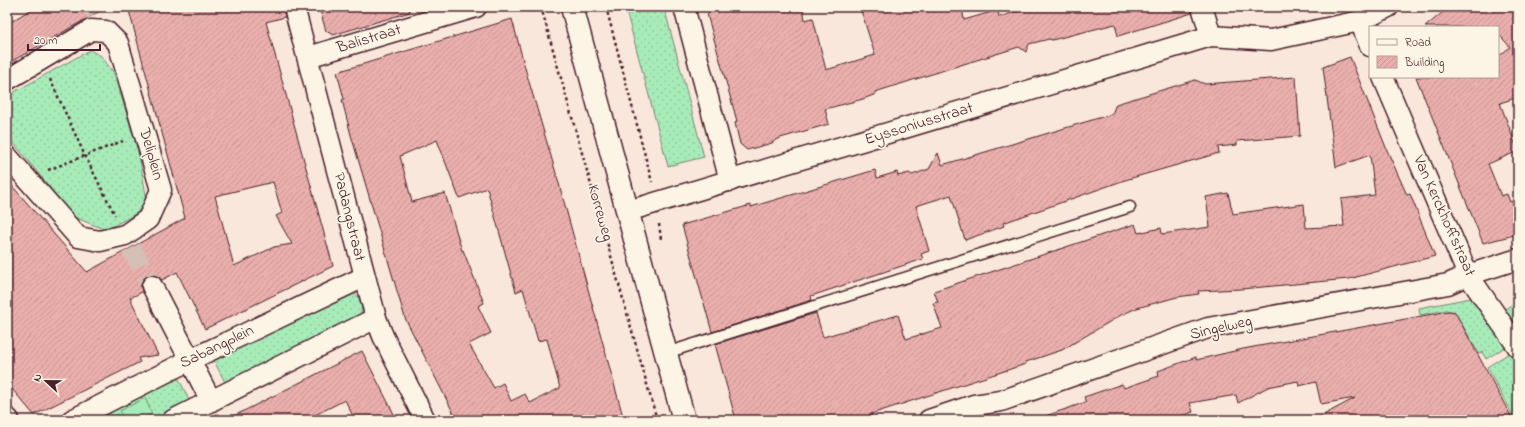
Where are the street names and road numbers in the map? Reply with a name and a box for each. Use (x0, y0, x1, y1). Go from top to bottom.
street label: Balistraat (333, 18, 405, 60)
street label: Eyssoniusstraat (862, 96, 977, 152)
street label: Deliplein (132, 124, 170, 183)
street label: Van Kerckhoffstraat (1406, 151, 1482, 281)
street label: Padangstraat (326, 170, 372, 265)
street label: Korreweg (580, 182, 620, 244)
street label: Singelweg (1188, 309, 1254, 347)
street label: Sabangplein (176, 319, 258, 375)

